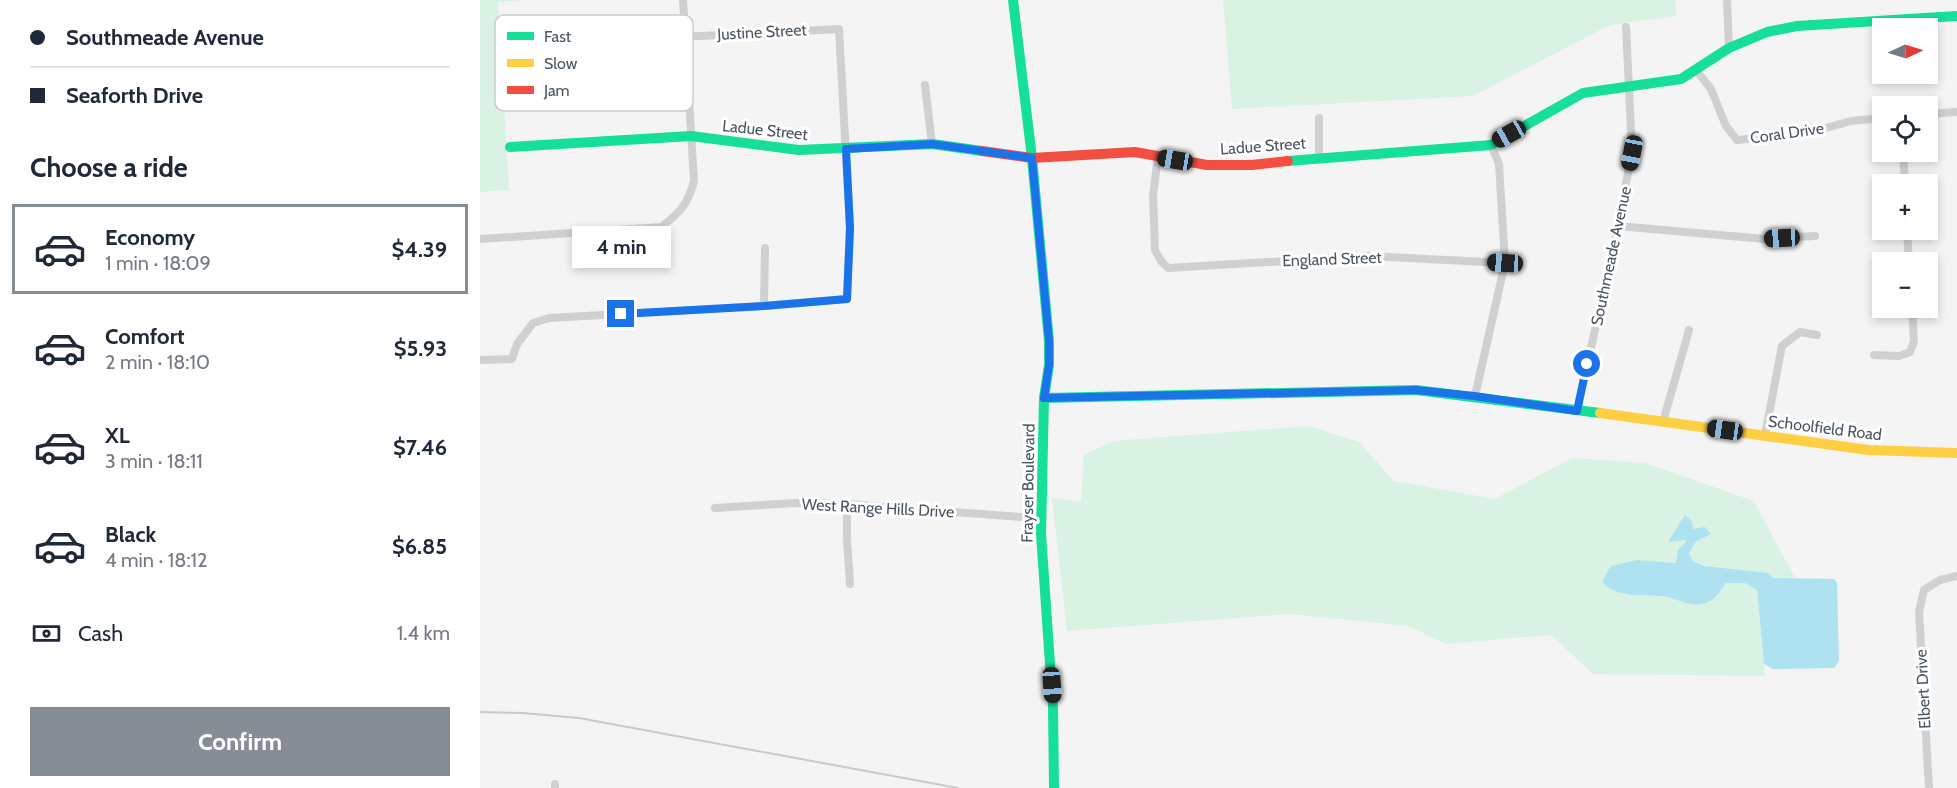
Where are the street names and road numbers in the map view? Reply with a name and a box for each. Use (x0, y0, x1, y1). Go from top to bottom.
street label: Justine Street (716, 20, 808, 44)
street label: Ladue Street (721, 116, 809, 144)
street label: Coral Drive (1749, 118, 1825, 148)
street label: Ladue Street (1220, 133, 1307, 158)
street label: Southmeade Avenue (1587, 185, 1635, 327)
street label: England Street (1282, 248, 1383, 270)
street label: Schoolfield Road (1767, 412, 1883, 444)
street label: Frayser Boulevard (1017, 423, 1039, 543)
street label: West Range Hills Drive (801, 495, 955, 521)
street label: Elbert Drive (1911, 649, 1935, 729)

